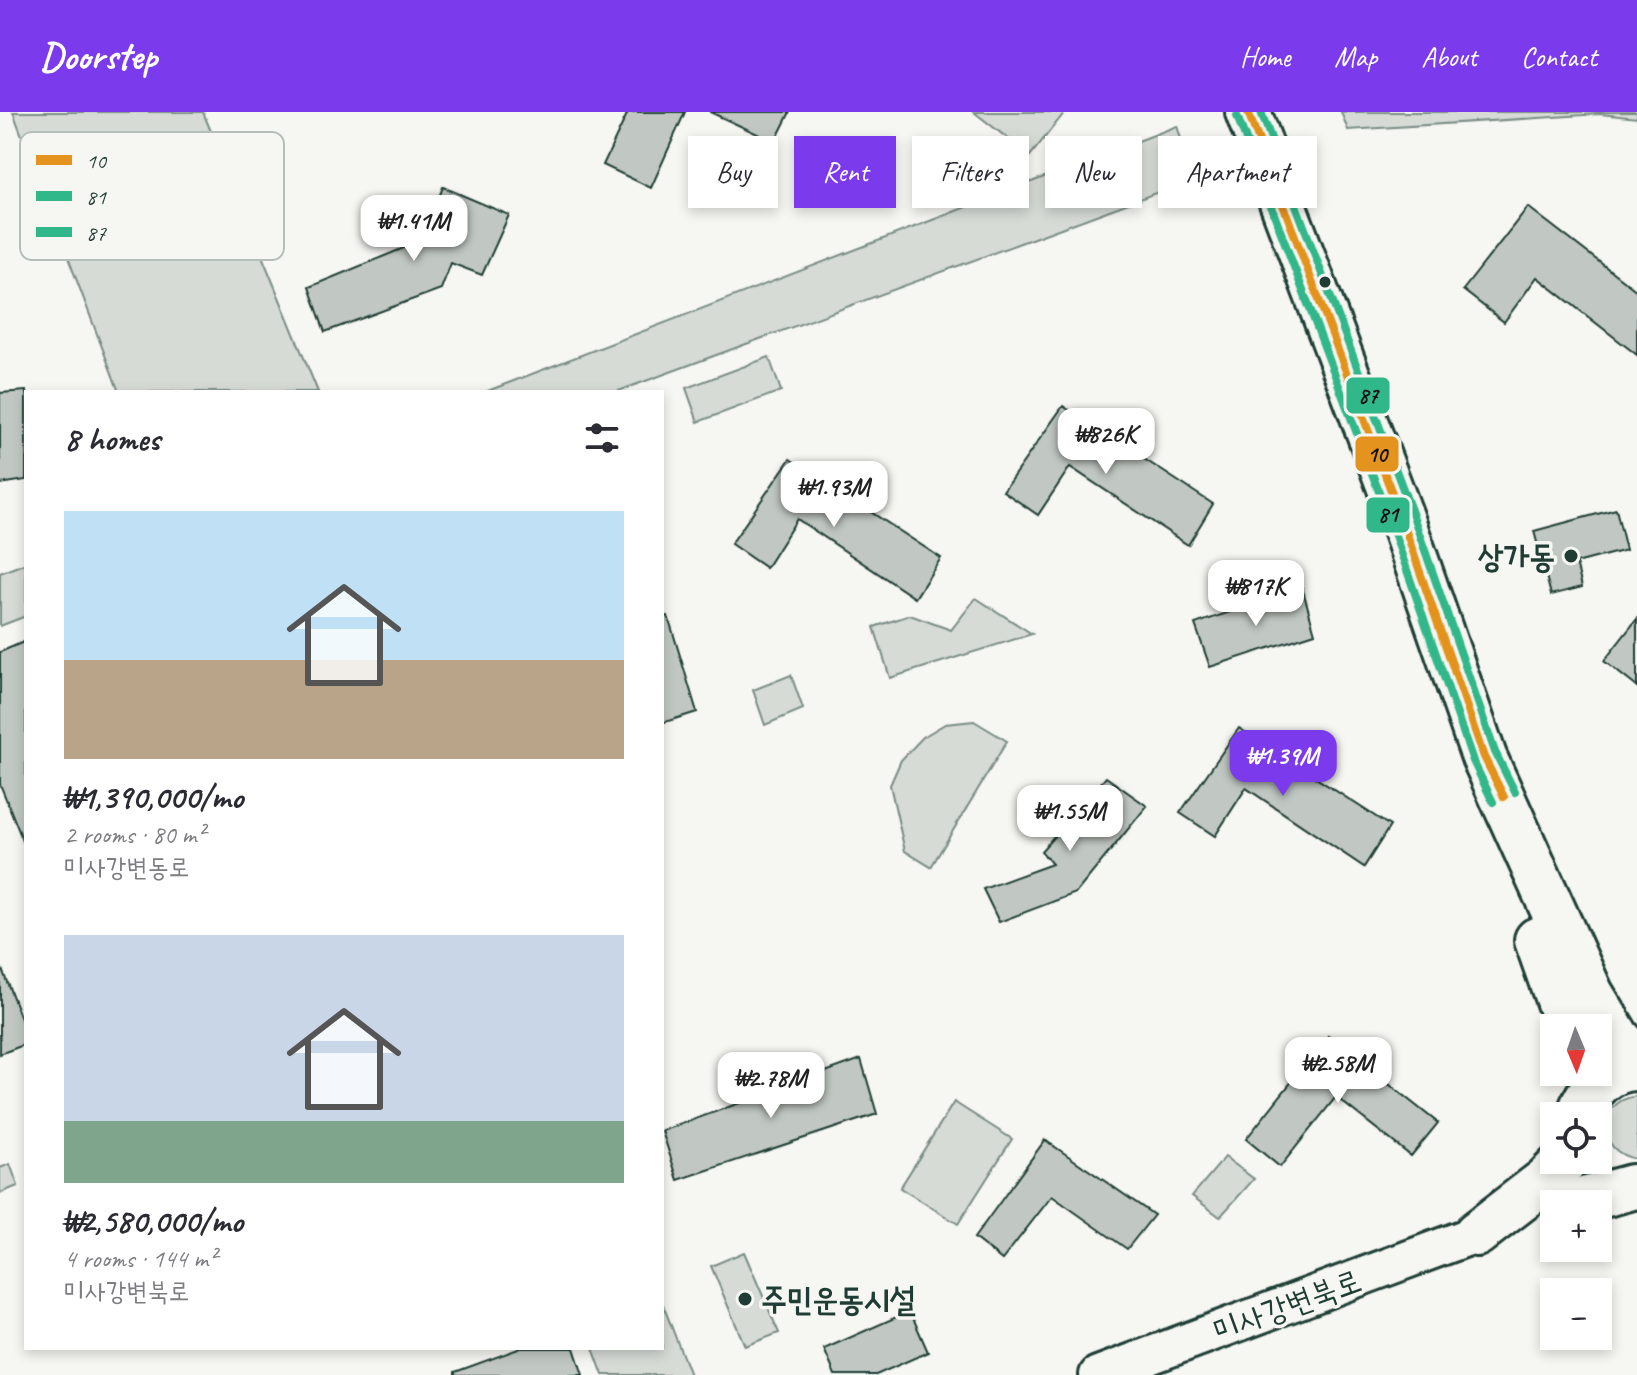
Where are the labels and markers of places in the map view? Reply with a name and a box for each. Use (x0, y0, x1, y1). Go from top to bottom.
pin: ₩1.41M (349, 195, 479, 263)
unlabelled marker (1317, 274, 1333, 290)
pin: ₩826K (1050, 408, 1162, 476)
pin: ₩1.93M (769, 461, 899, 529)
place label: 상가동 (1478, 536, 1555, 577)
marker: 상가동 (1562, 547, 1580, 565)
pin: ₩817K (1200, 560, 1312, 628)
pin: ₩1.39M (1218, 730, 1348, 798)
pin: ₩1.55M (1005, 785, 1135, 853)
pin: ₩2.58M (1273, 1037, 1403, 1105)
pin: ₩2.78M (706, 1052, 836, 1120)
place label: 주민운동시설 (761, 1279, 916, 1320)
marker: 주민운동시설 (736, 1290, 754, 1308)

